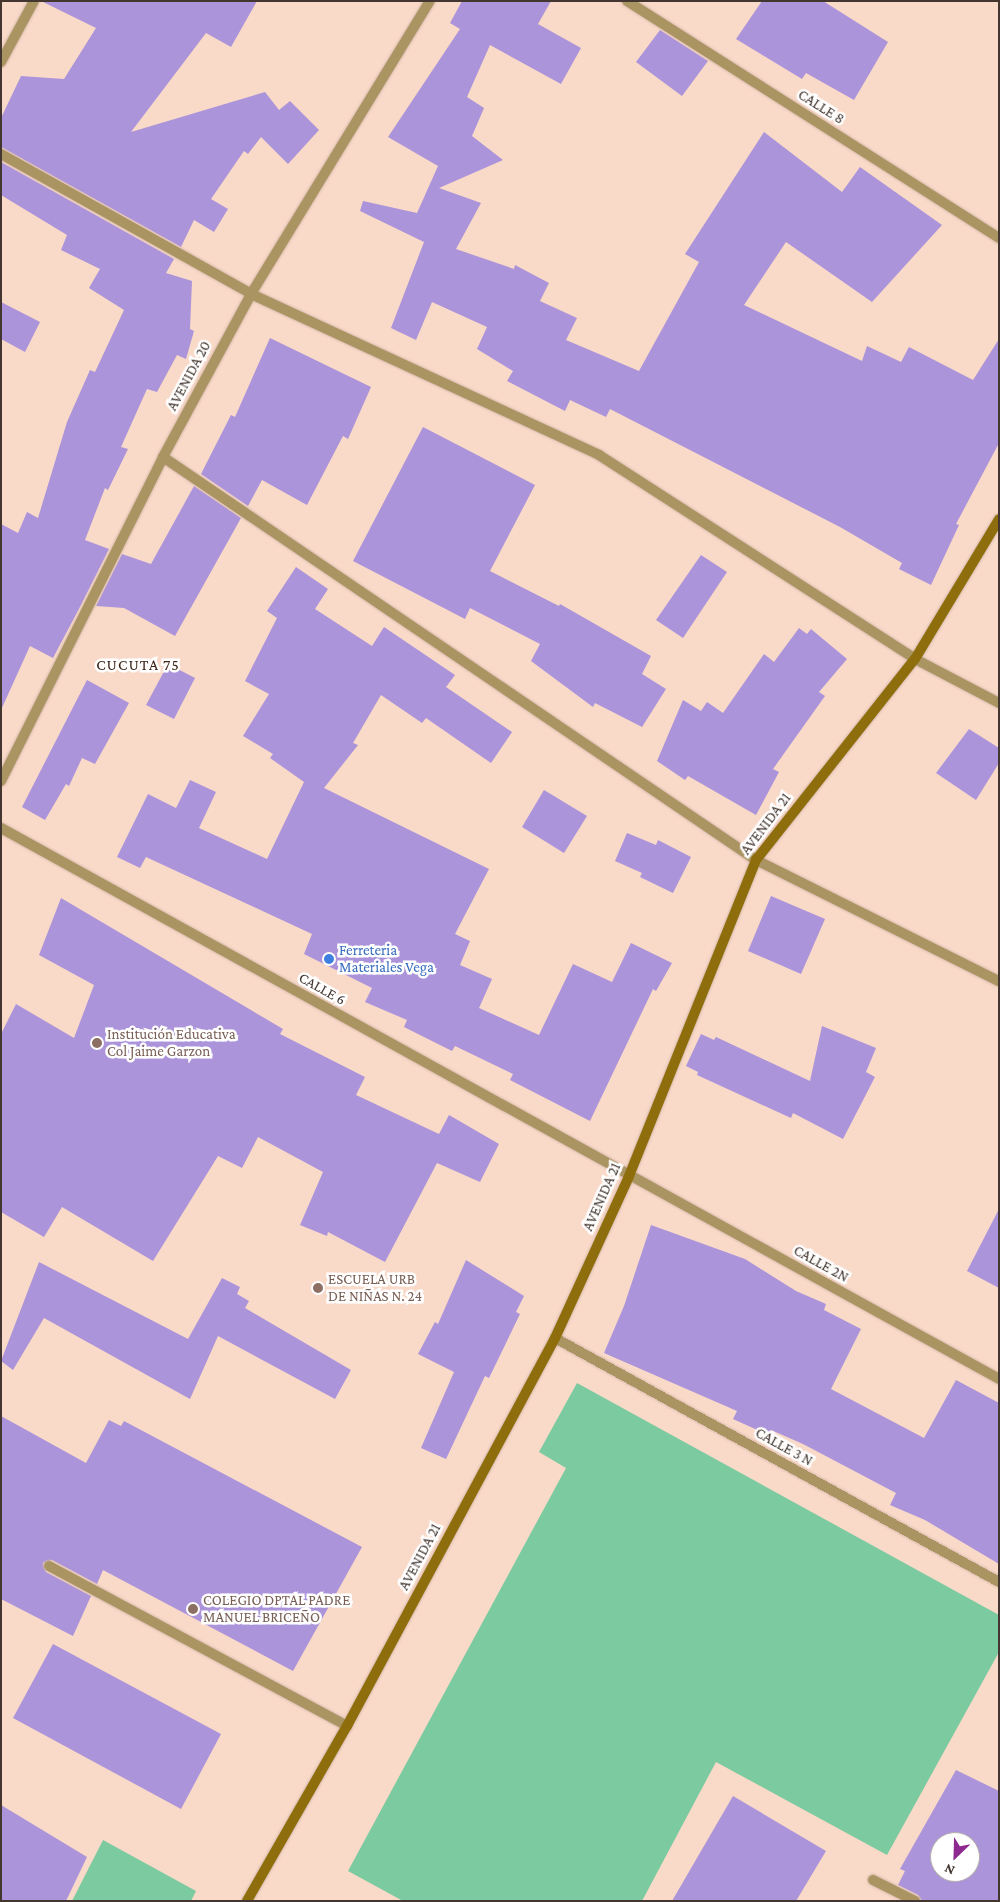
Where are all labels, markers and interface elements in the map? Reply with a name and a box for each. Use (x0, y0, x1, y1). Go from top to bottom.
street label: CALLE 8 (795, 86, 847, 128)
street label: AVENIDA 20 (163, 338, 215, 414)
district label: CUCUTA 75 (95, 655, 181, 675)
street label: AVENIDA 21 (737, 790, 795, 858)
place label: Ferreteria Materiales Vega (339, 941, 434, 976)
marker: Ferreteria Materiales Vega (323, 953, 335, 965)
street label: CALLE 6 (295, 969, 349, 1009)
place label: Institución Educativa Col Jaime Garzon (107, 1025, 236, 1060)
marker: Institución Educativa Col Jaime Garzon (91, 1037, 103, 1049)
street label: AVENIDA 21 (579, 1160, 625, 1234)
street label: CALLE 2N (790, 1242, 852, 1286)
place label: ESCUELA URB DE NIÑAS N. 24 (328, 1270, 422, 1305)
marker: ESCUELA URB DE NIÑAS N. 24 (312, 1282, 324, 1294)
street label: CALLE 3 N (752, 1424, 816, 1470)
street label: AVENIDA 21 (395, 1521, 445, 1593)
place label: COLEGIO DPTAL PADRE MANUEL BRICEÑO (203, 1591, 350, 1626)
marker: COLEGIO DPTAL PADRE MANUEL BRICEÑO (187, 1603, 199, 1615)
north arrow (930, 1832, 980, 1882)
text: N (942, 1861, 957, 1879)

